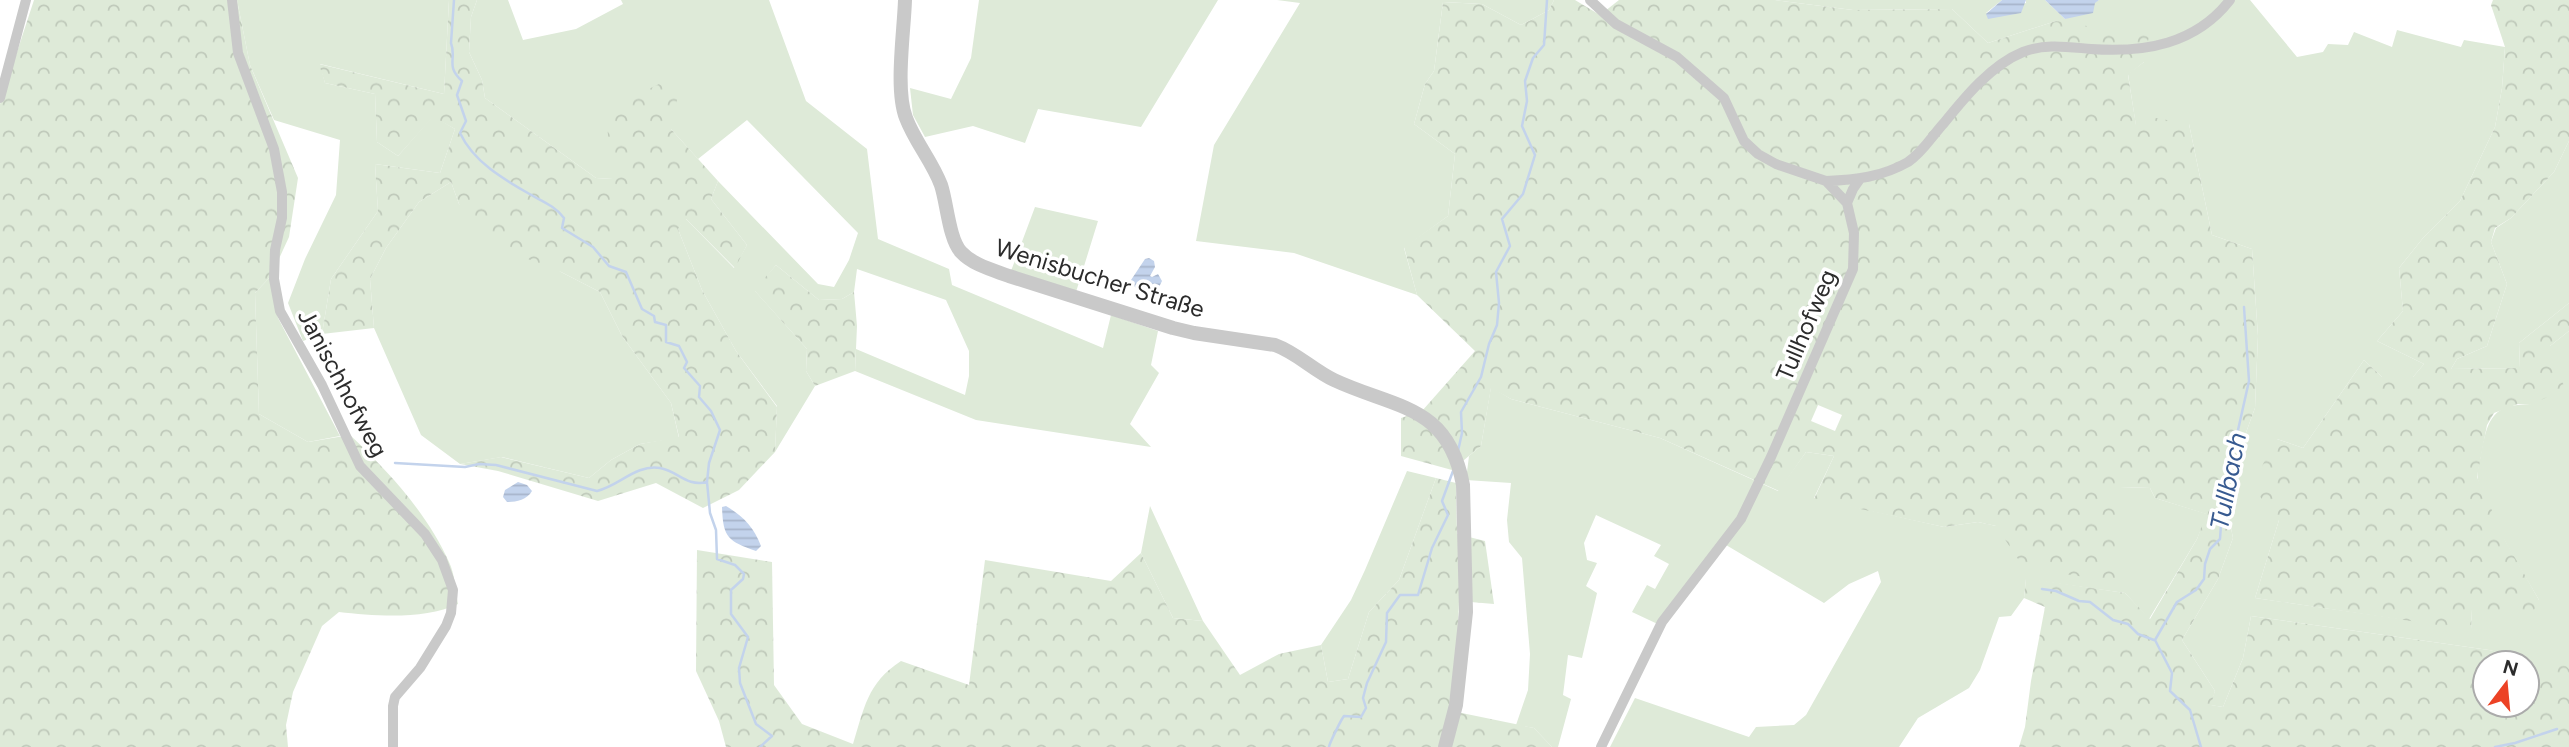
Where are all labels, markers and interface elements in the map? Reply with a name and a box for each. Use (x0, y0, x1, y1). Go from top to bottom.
street label: Wenisbucher Straße (992, 232, 1208, 324)
street label: Tullhofweg (1770, 265, 1842, 385)
street label: Janischhofweg (292, 304, 394, 462)
water label: Tullbach (2203, 430, 2253, 532)
north arrow (2471, 649, 2541, 719)
text: N (2500, 655, 2521, 681)

